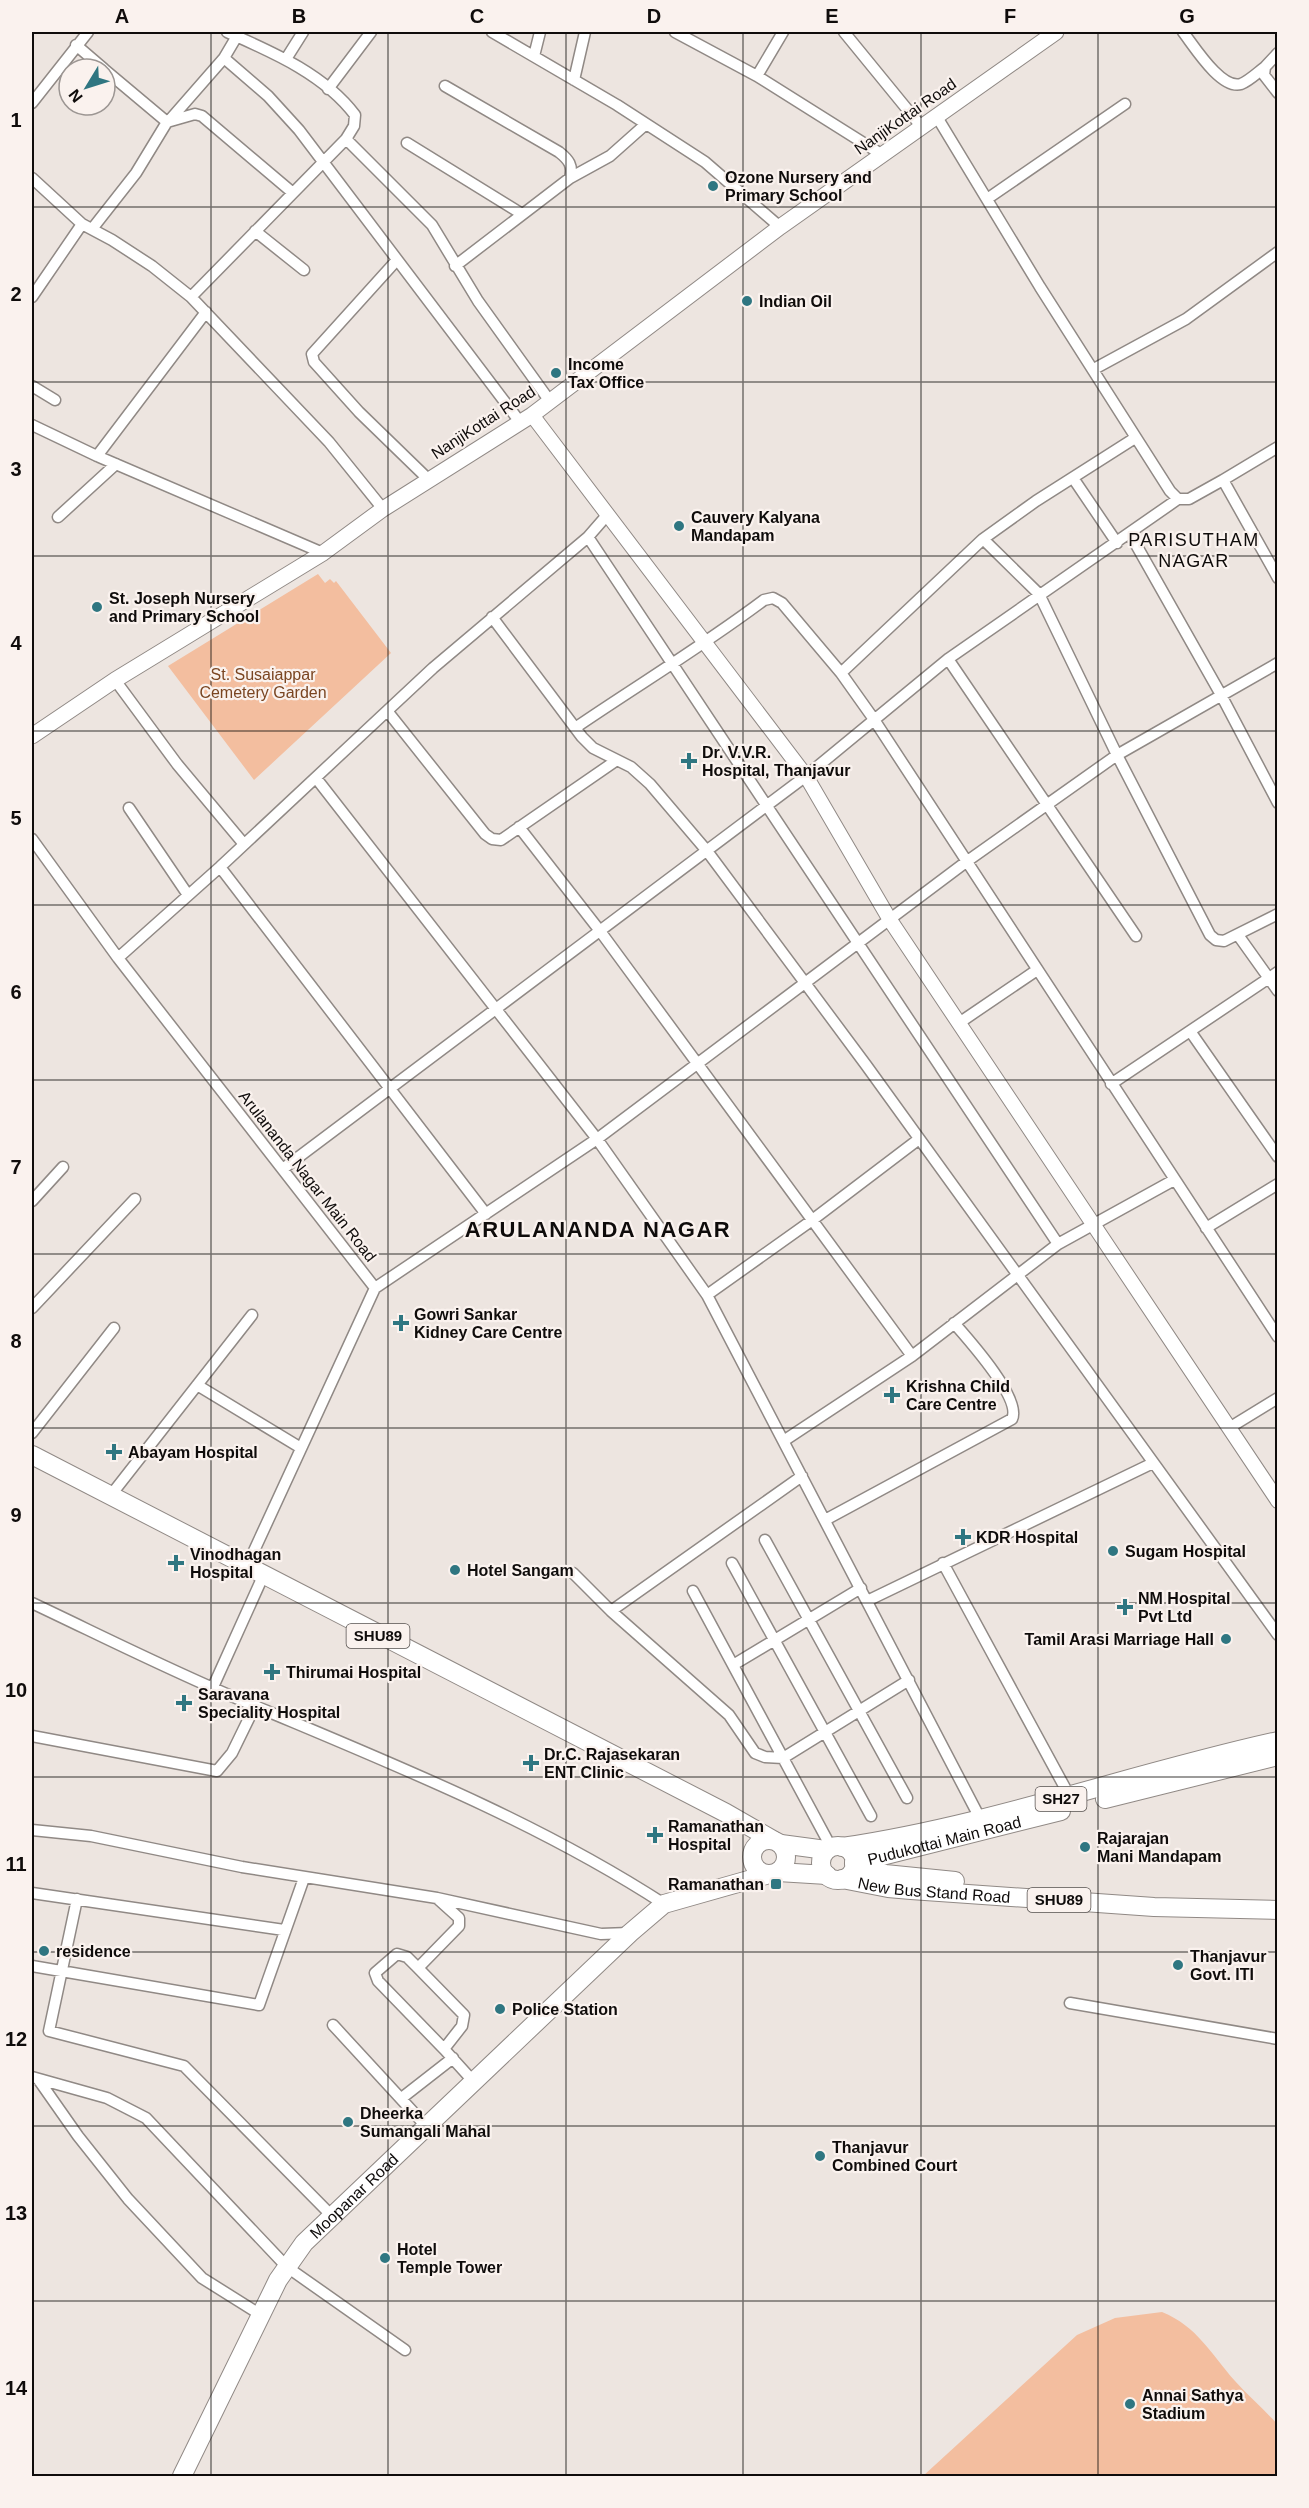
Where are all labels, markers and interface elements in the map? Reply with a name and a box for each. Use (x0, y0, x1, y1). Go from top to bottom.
text: A (115, 5, 129, 27)
text: B (292, 5, 306, 27)
text: C (470, 5, 484, 27)
text: D (647, 5, 661, 27)
text: E (825, 5, 839, 27)
text: F (1004, 5, 1016, 27)
text: G (1179, 5, 1195, 27)
north arrow (57, 57, 117, 117)
street label: NanjiKottai Road (851, 75, 959, 158)
text: N (65, 86, 86, 106)
text: 1 (10, 109, 22, 131)
place label: Ozone Nursery and Primary School (725, 169, 872, 204)
marker: Ozone Nursery and Primary School (706, 179, 720, 193)
text: 2 (10, 283, 22, 305)
place label: Indian Oil (759, 293, 832, 310)
marker: Indian Oil (740, 294, 754, 308)
place label: Income Tax Office (568, 356, 644, 391)
marker: Income Tax Office (549, 366, 563, 380)
street label: NanjiKottai Road (428, 383, 538, 462)
text: 3 (10, 458, 22, 480)
place label: Cauvery Kalyana Mandapam (691, 509, 820, 544)
marker: Cauvery Kalyana Mandapam (672, 519, 686, 533)
district label: PARISUTHAM NAGAR (1128, 530, 1260, 571)
place label: St. Joseph Nursery and Primary School (109, 590, 259, 625)
marker: St. Joseph Nursery and Primary School (90, 600, 104, 614)
text: 4 (10, 632, 22, 654)
park label: St. Susaiappar Cemetery Garden (199, 666, 327, 701)
place label: Dr. V.V.R. Hospital, Thanjavur (702, 744, 850, 779)
marker: Dr. V.V.R. Hospital, Thanjavur (680, 752, 698, 770)
text: 5 (10, 807, 22, 829)
text: 6 (10, 981, 22, 1003)
street label: Arulananda Nagar Main Road (236, 1088, 379, 1265)
text: 7 (10, 1156, 22, 1178)
district label: ARULANANDA NAGAR (465, 1217, 731, 1242)
place label: Gowri Sankar Kidney Care Centre (414, 1306, 563, 1341)
marker: Gowri Sankar Kidney Care Centre (392, 1314, 410, 1332)
text: 8 (10, 1330, 22, 1352)
place label: Krishna Child Care Centre (906, 1378, 1010, 1413)
marker: Krishna Child Care Centre (883, 1386, 901, 1404)
marker: Abayam Hospital (105, 1443, 123, 1461)
place label: Abayam Hospital (128, 1444, 258, 1461)
text: 9 (10, 1504, 22, 1526)
marker: KDR Hospital (954, 1528, 972, 1546)
place label: KDR Hospital (976, 1529, 1078, 1546)
place label: Sugam Hospital (1125, 1543, 1246, 1560)
marker: Sugam Hospital (1106, 1544, 1120, 1558)
place label: Vinodhagan Hospital (190, 1546, 281, 1581)
marker: Vinodhagan Hospital (167, 1554, 185, 1572)
place label: Hotel Sangam (467, 1562, 574, 1579)
marker: Hotel Sangam (448, 1563, 462, 1577)
place label: NM Hospital Pvt Ltd (1138, 1590, 1230, 1625)
marker: NM Hospital Pvt Ltd (1116, 1598, 1134, 1616)
road number: SHU89 (346, 1624, 410, 1648)
place label: Tamil Arasi Marriage Hall (1025, 1631, 1214, 1648)
marker: Tamil Arasi Marriage Hall (1219, 1632, 1233, 1646)
marker: Thirumai Hospital (263, 1663, 281, 1681)
place label: Thirumai Hospital (286, 1664, 421, 1681)
text: 10 (5, 1679, 27, 1701)
place label: Saravana Speciality Hospital (198, 1686, 340, 1721)
marker: Saravana Speciality Hospital (175, 1694, 193, 1712)
place label: Dr.C. Rajasekaran ENT Clinic (544, 1746, 680, 1781)
marker: Dr.C. Rajasekaran ENT Clinic (522, 1754, 540, 1772)
road number: SH27 (1036, 1787, 1086, 1811)
street label: Pudukottai Main Road (866, 1813, 1023, 1868)
place label: Ramanathan Hospital (668, 1818, 764, 1853)
marker: Ramanathan Hospital (646, 1826, 664, 1844)
place label: Rajarajan Mani Mandapam (1097, 1830, 1221, 1865)
marker: Rajarajan Mani Mandapam (1078, 1840, 1092, 1854)
text: 11 (5, 1853, 27, 1875)
street label: New Bus Stand Road (856, 1874, 1011, 1906)
place label: Ramanathan (668, 1876, 764, 1893)
marker: Ramanathan (769, 1877, 783, 1891)
road number: SHU89 (1028, 1888, 1090, 1912)
place label: residence (56, 1943, 131, 1960)
marker: residence (37, 1944, 51, 1958)
place label: Thanjavur Govt. ITI (1190, 1948, 1266, 1983)
marker: Thanjavur Govt. ITI (1171, 1958, 1185, 1972)
place label: Police Station (512, 2001, 618, 2018)
marker: Police Station (493, 2002, 507, 2016)
text: 12 (5, 2028, 27, 2050)
place label: Dheerka Sumangali Mahal (360, 2105, 491, 2140)
marker: Dheerka Sumangali Mahal (341, 2115, 355, 2129)
place label: Thanjavur Combined Court (832, 2139, 958, 2174)
marker: Thanjavur Combined Court (813, 2149, 827, 2163)
street label: Moopanar Road (307, 2150, 401, 2242)
text: 13 (5, 2202, 27, 2224)
place label: Hotel Temple Tower (397, 2241, 502, 2276)
marker: Hotel Temple Tower (378, 2251, 392, 2265)
text: 14 (5, 2377, 28, 2399)
place label: Annai Sathya Stadium (1142, 2387, 1243, 2422)
marker: Annai Sathya Stadium (1123, 2397, 1137, 2411)

